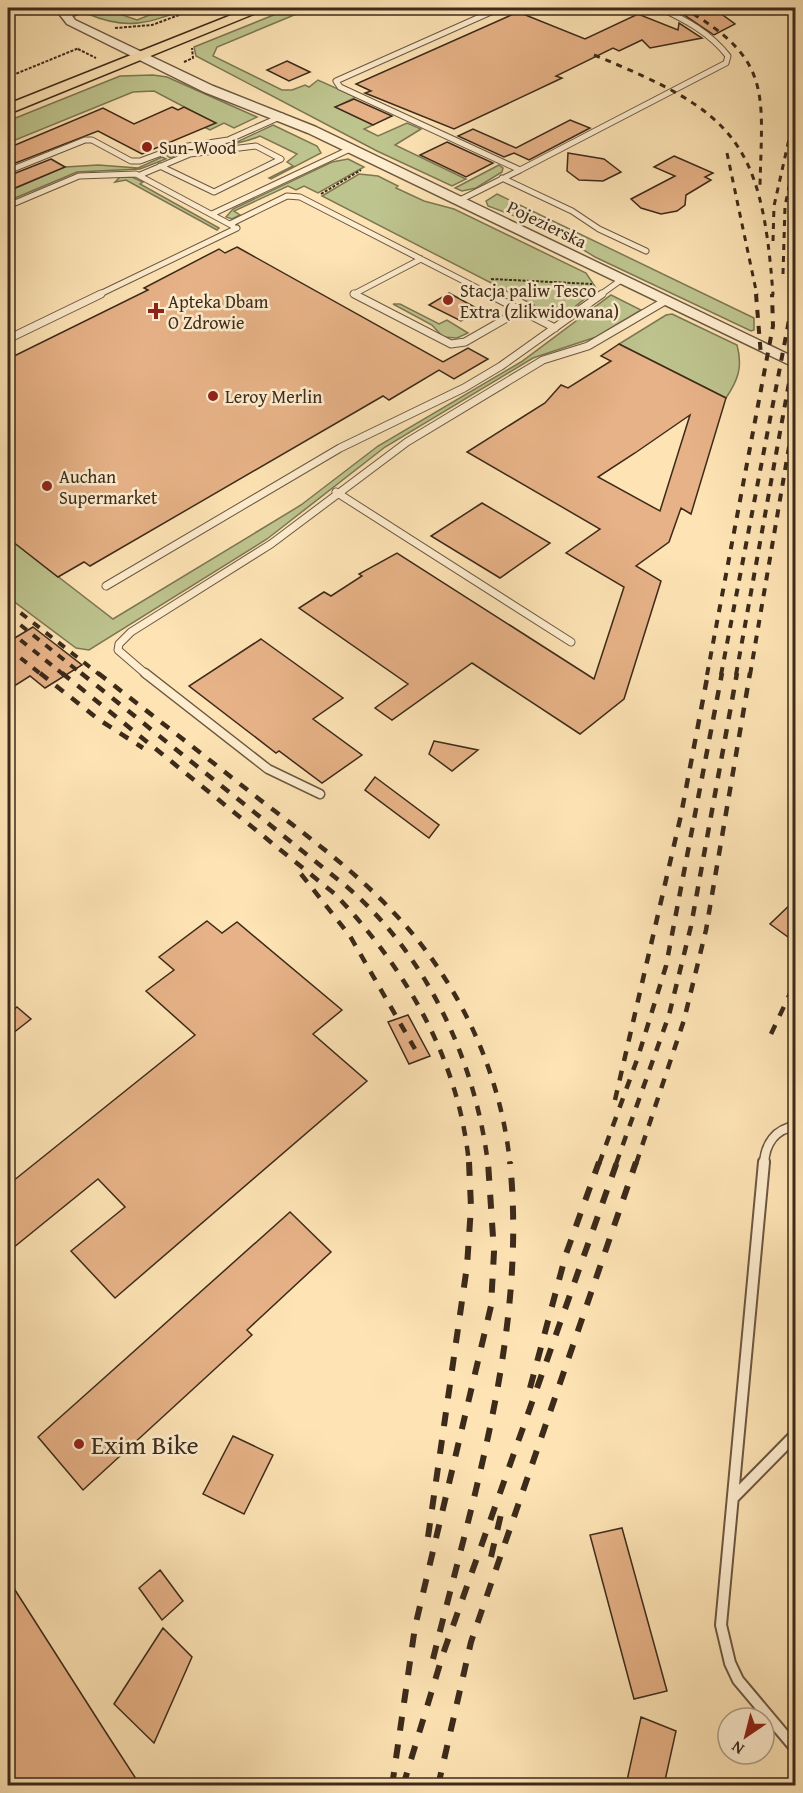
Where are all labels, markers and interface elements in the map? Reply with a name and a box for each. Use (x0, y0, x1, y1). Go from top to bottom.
place label: Sun-Wood (159, 134, 237, 161)
marker: Sun-Wood (140, 140, 154, 154)
street label: Pojezierska (503, 193, 592, 255)
place label: Stacja paliw Tesco Extra (zlikwidowana) (460, 277, 619, 325)
place label: Apteka Dbam O Zdrowie (168, 288, 269, 336)
marker: Stacja paliw Tesco Extra (zlikwidowana) (441, 293, 455, 307)
marker: Apteka Dbam O Zdrowie (149, 304, 163, 318)
place label: Leroy Merlin (225, 383, 322, 410)
marker: Leroy Merlin (206, 389, 220, 403)
place label: Auchan Supermarket (59, 463, 158, 511)
marker: Auchan Supermarket (40, 479, 54, 493)
place label: Exim Bike (91, 1425, 199, 1464)
marker: Exim Bike (72, 1437, 86, 1451)
north arrow (716, 1706, 776, 1766)
text: N (726, 1735, 749, 1761)

